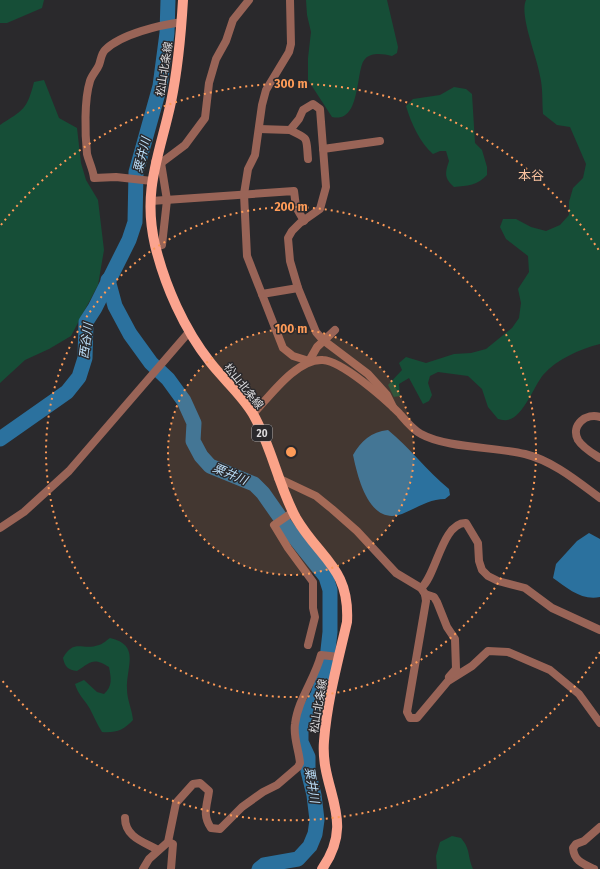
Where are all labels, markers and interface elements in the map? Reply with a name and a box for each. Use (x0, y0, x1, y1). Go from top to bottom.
street label: 松山北条線 (154, 41, 175, 97)
text: 300 m (273, 77, 308, 91)
water label: 粟井川 (131, 134, 154, 174)
district label: 本谷 (518, 168, 544, 183)
text: 200 m (274, 200, 308, 214)
water label: 西谷川 (77, 320, 95, 360)
text: 100 m (275, 322, 307, 336)
street label: 松山北条線 (221, 361, 266, 412)
road number: 20 (252, 425, 272, 441)
centre of rings (284, 445, 298, 459)
water label: 粟井川 (211, 461, 251, 488)
street label: 松山北条線 (307, 678, 330, 734)
water label: 粟井川 (302, 766, 322, 806)

